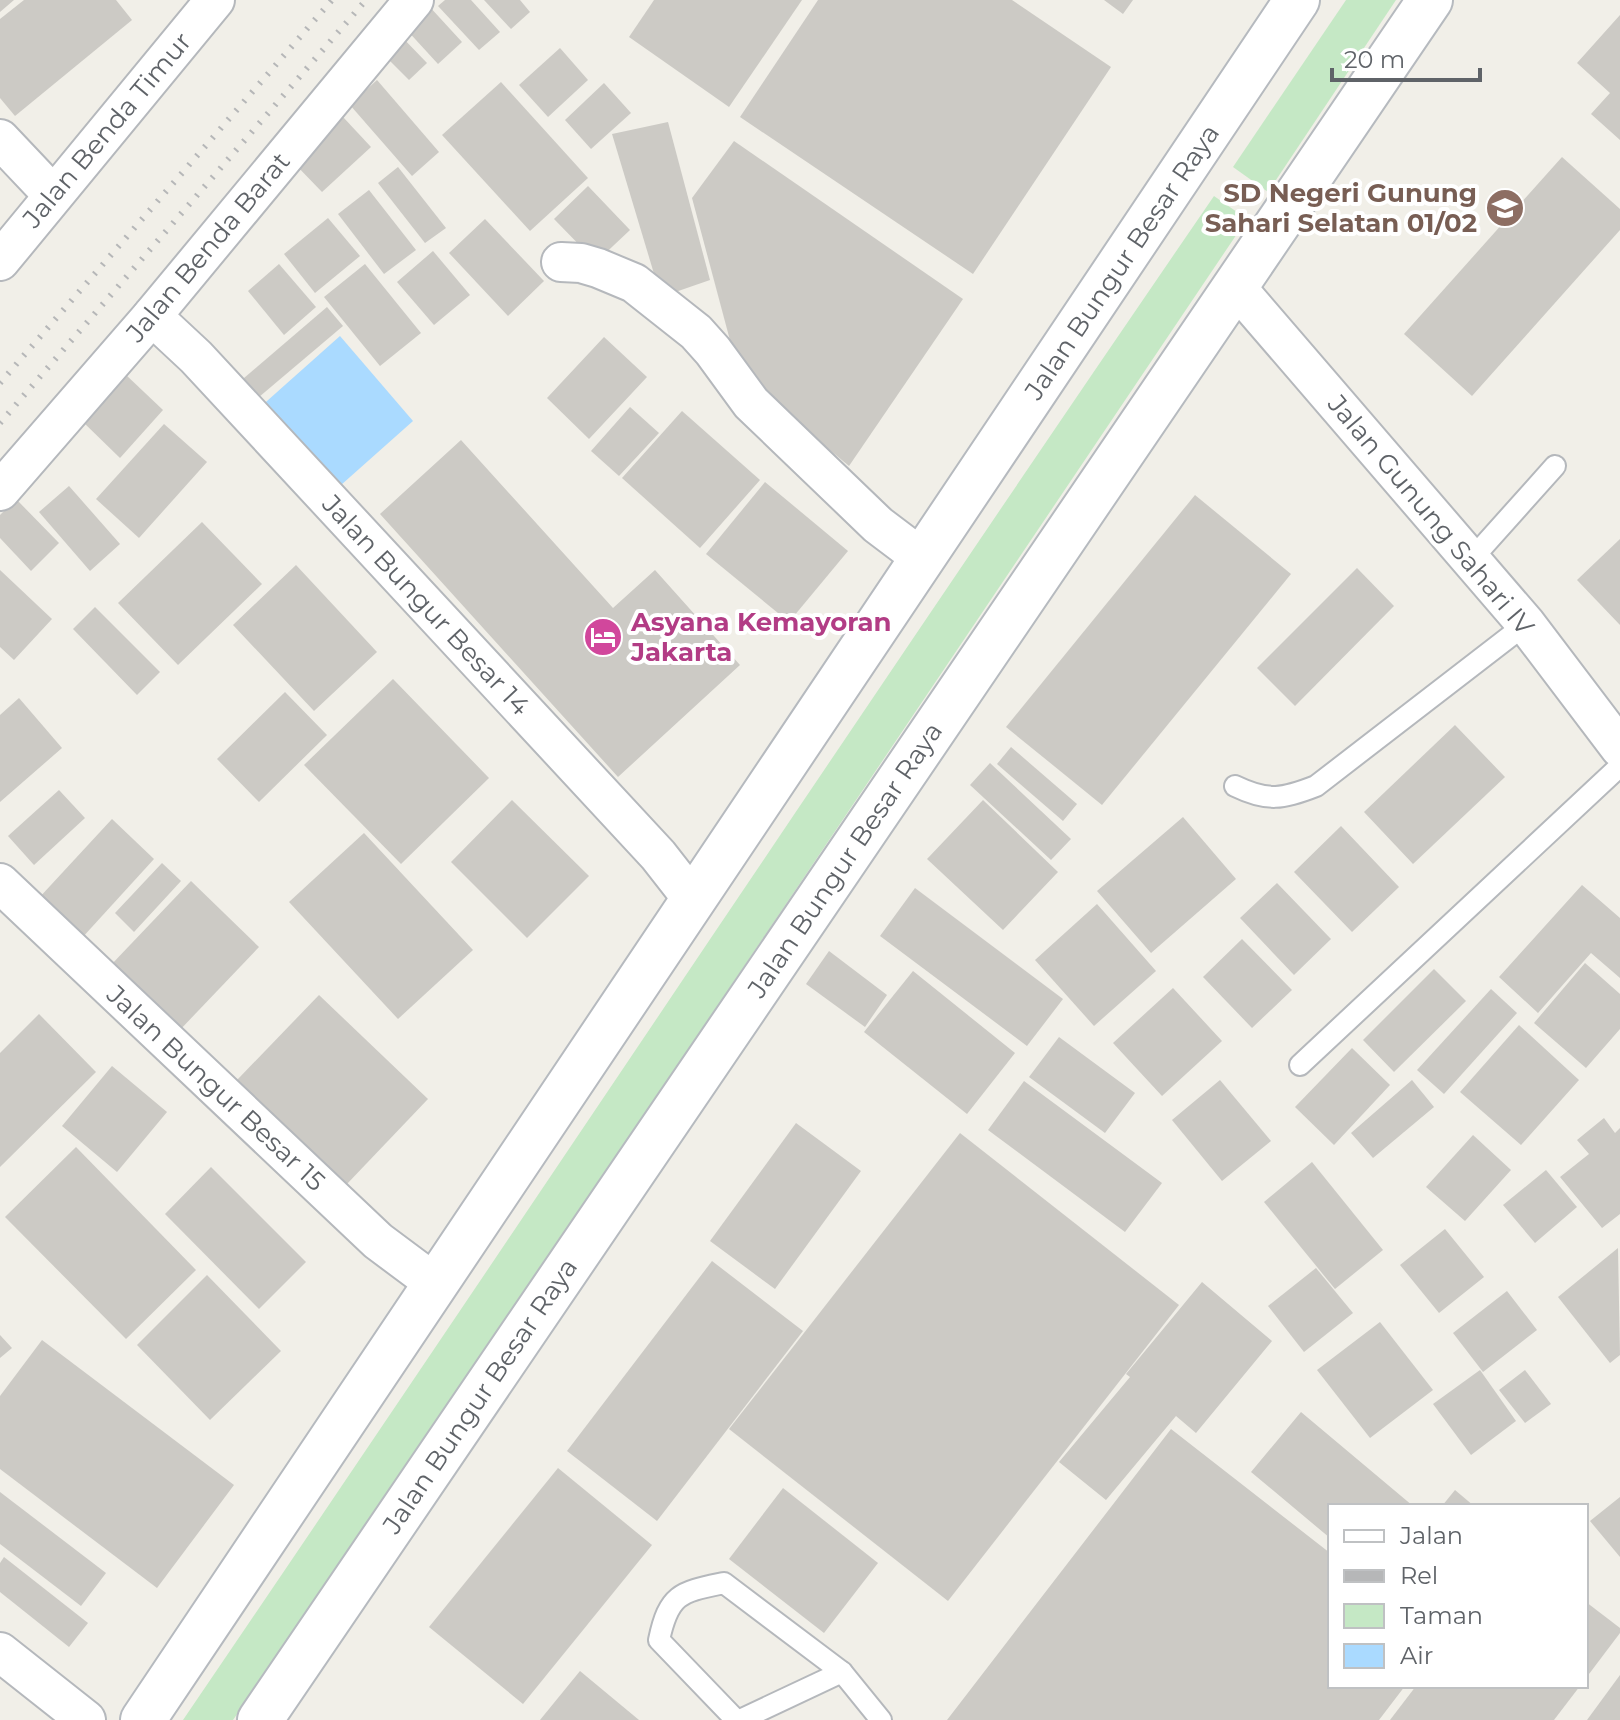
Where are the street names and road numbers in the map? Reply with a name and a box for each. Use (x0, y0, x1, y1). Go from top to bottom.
street label: Jalan Benda Timur (15, 26, 198, 235)
street label: Jalan Bungur Besar Raya (1017, 118, 1226, 407)
street label: Jalan Benda Barat (119, 146, 297, 349)
street label: Jalan Gunung Sahari IV (1320, 388, 1541, 642)
street label: Jalan Bungur Besar 14 (315, 488, 536, 722)
street label: Jalan Bungur Besar Raya (740, 716, 949, 1005)
street label: Jalan Bungur Besar 15 (99, 978, 332, 1198)
street label: Jalan Bungur Besar Raya (375, 1252, 584, 1541)

